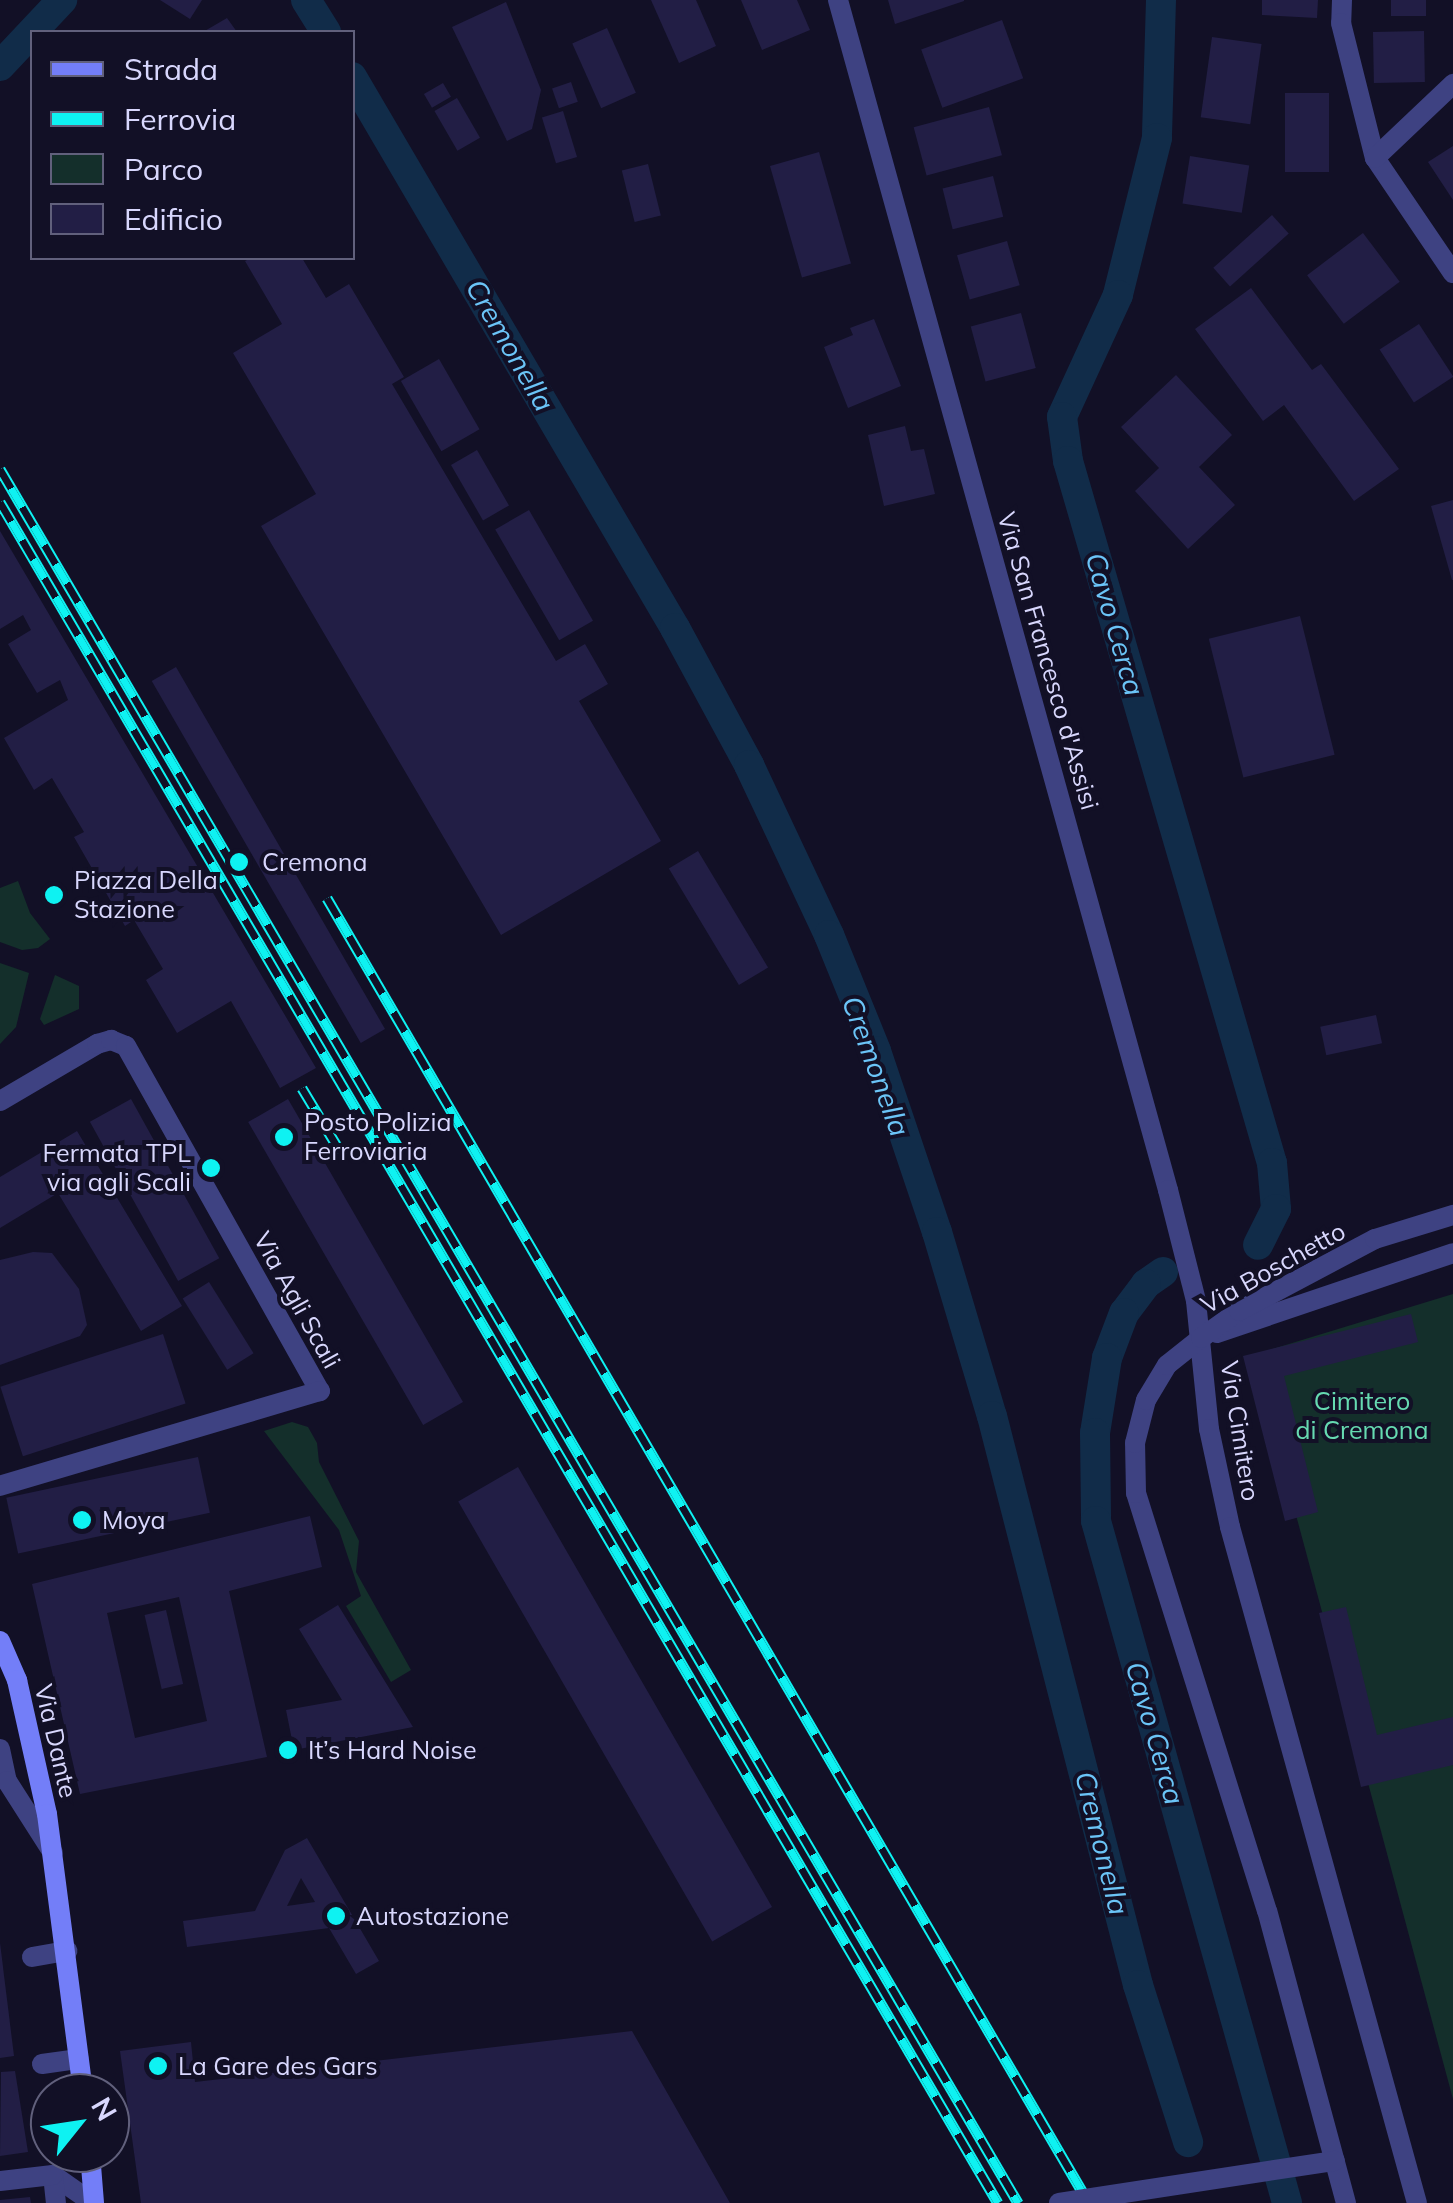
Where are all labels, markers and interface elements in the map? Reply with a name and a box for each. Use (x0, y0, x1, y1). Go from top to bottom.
legend (30, 30, 355, 260)
text: Strada (124, 50, 218, 88)
text: Ferrovia (124, 100, 236, 138)
text: Parco (124, 150, 203, 188)
text: Edificio (124, 200, 223, 238)
water label: Cremonella (459, 273, 561, 417)
street label: Via San Francesco d'Assisi (991, 509, 1105, 813)
water label: Cavo Cerca (1079, 549, 1151, 699)
place label: Cremona (262, 847, 367, 877)
marker: Cremona (226, 849, 252, 875)
place label: Piazza Della Stazione (74, 866, 218, 925)
marker: Piazza Della Stazione (43, 884, 65, 906)
water label: Cremonella (835, 991, 917, 1141)
place label: Posto Polizia Ferroviaria (304, 1108, 452, 1167)
marker: Posto Polizia Ferroviaria (273, 1126, 295, 1148)
place label: Fermata TPL via agli Scali (43, 1139, 191, 1198)
marker: Fermata TPL via agli Scali (200, 1157, 222, 1179)
street label: Via Boschetto (1196, 1216, 1350, 1320)
street label: Via Agli Scali (247, 1227, 347, 1373)
street label: Via Cimitero (1214, 1359, 1266, 1503)
park label: Cimitero di Cremona (1296, 1387, 1428, 1446)
place label: Moya (102, 1505, 166, 1535)
marker: Moya (71, 1509, 93, 1531)
water label: Cavo Cerca (1119, 1658, 1191, 1808)
street label: Via Dante (28, 1681, 84, 1801)
place label: It’s Hard Noise (308, 1735, 476, 1765)
marker: It’s Hard Noise (277, 1739, 299, 1761)
water label: Cremonella (1068, 1768, 1136, 1918)
place label: Autostazione (356, 1901, 509, 1931)
marker: Autostazione (325, 1905, 347, 1927)
place label: La Gare des Gars (178, 2051, 378, 2081)
marker: La Gare des Gars (147, 2055, 169, 2077)
north arrow (30, 2073, 130, 2173)
text: N (84, 2091, 125, 2127)

